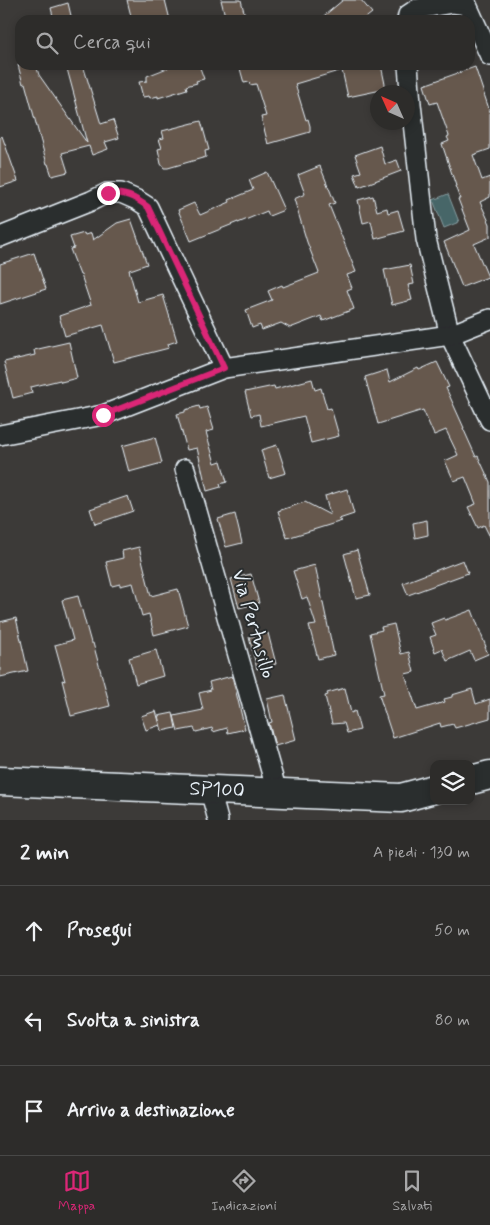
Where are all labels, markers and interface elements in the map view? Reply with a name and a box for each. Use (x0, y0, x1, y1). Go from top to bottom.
search box (15, 15, 475, 70)
icon: search (33, 29, 61, 57)
text: Cerca qui (73, 30, 151, 55)
north arrow (370, 85, 415, 130)
route end (97, 182, 120, 205)
route start (92, 404, 115, 427)
street label: Via Pertusillo (225, 566, 281, 682)
map controls (430, 760, 475, 805)
button: layers (430, 760, 475, 805)
street label: SP100 (189, 776, 245, 804)
text: 2 min (20, 839, 69, 867)
text: A piedi · 130 m (373, 842, 470, 863)
icon: ahead (20, 917, 48, 945)
text: Prosegui (67, 918, 132, 943)
text: 50 m (434, 920, 470, 941)
icon: left (20, 1007, 48, 1035)
text: Svolta a sinistra (67, 1008, 200, 1033)
text: 80 m (435, 1010, 470, 1031)
icon: arrive (20, 1097, 48, 1125)
text: Arrivo a destinazione (67, 1098, 235, 1123)
tab: Mappa (58, 1167, 95, 1215)
tab: Indicazioni (211, 1167, 277, 1215)
tab: Salvati (393, 1167, 432, 1215)

